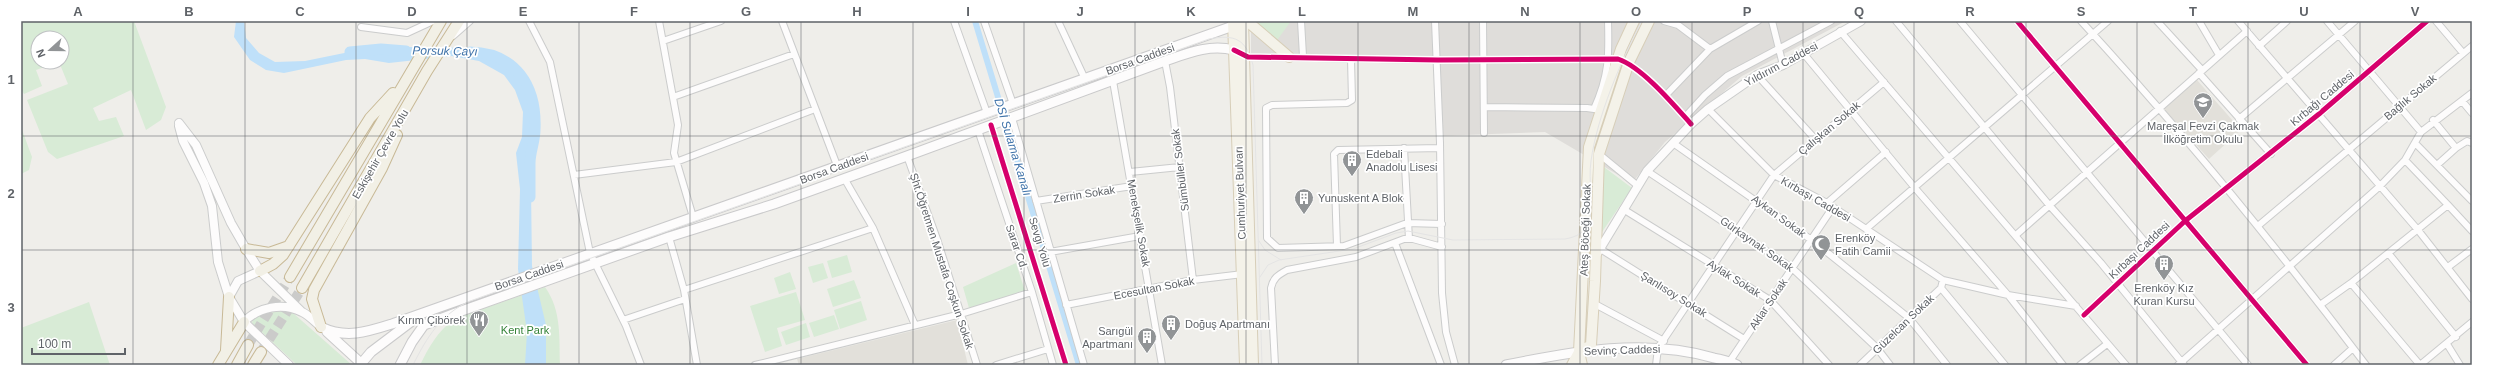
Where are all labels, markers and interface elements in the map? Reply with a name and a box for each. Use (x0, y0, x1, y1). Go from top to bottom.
text: A (73, 4, 83, 19)
text: B (184, 4, 194, 19)
text: C (295, 4, 305, 19)
text: D (407, 4, 417, 19)
text: E (519, 4, 528, 19)
text: F (630, 4, 638, 19)
text: G (741, 4, 751, 19)
text: H (852, 4, 862, 19)
text: I (966, 4, 970, 19)
text: J (1076, 4, 1084, 19)
text: K (1186, 4, 1196, 19)
text: L (1298, 4, 1306, 19)
text: M (1408, 4, 1418, 19)
text: N (1520, 4, 1530, 19)
text: O (1631, 4, 1641, 19)
text: P (1743, 4, 1752, 19)
text: Q (1854, 4, 1864, 19)
text: R (1965, 4, 1975, 19)
text: S (2077, 4, 2086, 19)
text: T (2189, 4, 2197, 19)
text: U (2299, 4, 2309, 19)
text: V (2411, 4, 2420, 19)
north arrow (30, 30, 70, 70)
street label: Yıldırım Caddesi (1742, 40, 1820, 88)
street label: Borsa Caddesi (1104, 41, 1176, 77)
water label: Porsuk Çayı (412, 43, 478, 59)
text: N (34, 48, 48, 59)
street label: Kırbağı Caddesi (2288, 68, 2356, 128)
street label: Bağlık Sokak (2382, 71, 2439, 122)
text: 1 (7, 72, 15, 87)
school or university icon: Mareşal Fevzi Çakmak İlköğretim Okulu (2192, 91, 2214, 119)
water label: DSİ Sulama Kanalı (991, 96, 1035, 198)
street label: Çalışkan Sokak (1796, 99, 1863, 157)
street label: Eskişehir Çevre Yolu (350, 107, 410, 201)
place label: Mareşal Fevzi Çakmak İlköğretim Okulu (2147, 120, 2259, 145)
street label: Sümbüller Sokak (1169, 128, 1191, 212)
street label: Cumhuriyet Bulvarı (1232, 146, 1248, 240)
place label: Edebali Anadolu Lisesi (1366, 148, 1438, 173)
building icon: Edebali Anadolu Lisesi (1341, 149, 1363, 177)
street label: Borsa Caddesi (798, 150, 870, 186)
street label: Şht.Öğretmen Mustafa Coşkun Sokak (908, 171, 976, 351)
street label: Kırbaşı Caddesi (1779, 174, 1853, 224)
street label: Menekşelik Sokak (1125, 178, 1153, 268)
street label: Zerrin Sokak (1052, 183, 1116, 205)
street label: Ateş Böceği Sokak (1577, 183, 1593, 276)
text: 2 (7, 186, 15, 201)
building icon: Yunuskent A Blok (1293, 187, 1315, 215)
place label: Yunuskent A Blok (1318, 192, 1404, 204)
street label: Aykan Sokak (1750, 192, 1809, 240)
street label: Gürkaynak Sokak (1718, 214, 1796, 274)
street label: Sevgi Yolu (1027, 216, 1053, 268)
street label: Kırbaşı Caddesi (2106, 219, 2172, 281)
street label: Sarar Cd. (1004, 223, 1030, 271)
place label: Erenköy Fatih Camii (1835, 232, 1891, 257)
mosque icon: Erenköy Fatih Camii (1810, 233, 1832, 261)
building icon: Erenköy Kız Kuran Kursu (2153, 253, 2175, 281)
street label: Aylak Sokak (1705, 257, 1763, 299)
street label: Borsa Caddesi (493, 258, 565, 292)
street label: Şanlısoy Sokak (1639, 269, 1710, 319)
street label: Ecesultan Sokak (1113, 274, 1196, 302)
street label: Aklar Sokak (1747, 276, 1790, 332)
place label: Erenköy Kız Kuran Kursu (2133, 282, 2195, 307)
street label: Güzelcan Sokak (1870, 292, 1936, 356)
text: 3 (7, 300, 15, 315)
restaurant icon: Kırım Çibörek (468, 309, 490, 337)
building icon: Doğuş Apartmanı (1160, 313, 1182, 341)
place label: Kırım Çibörek (398, 314, 465, 326)
place label: Doğuş Apartmanı (1185, 318, 1270, 330)
park label: Kent Park (501, 324, 550, 336)
place label: Sarıgül Apartmanı (1082, 325, 1133, 350)
building icon: Sarıgül Apartmanı (1136, 326, 1158, 354)
scale bar (32, 330, 125, 356)
text: 100 m (38, 337, 71, 351)
street label: Sevinç Caddesi (1584, 343, 1660, 357)

